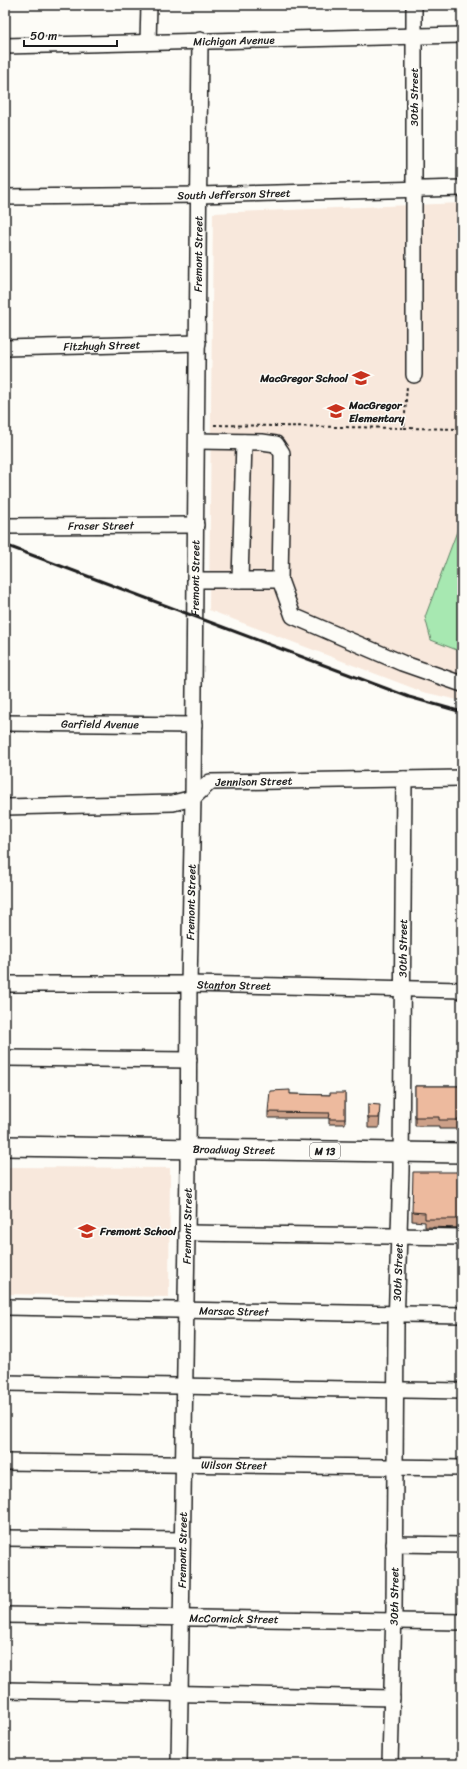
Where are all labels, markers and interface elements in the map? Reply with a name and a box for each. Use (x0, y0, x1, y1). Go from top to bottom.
scale bar (24, 22, 117, 48)
text: 50 m (30, 25, 57, 47)
street label: Michigan Avenue (193, 30, 276, 51)
street label: 30th Street (405, 68, 424, 126)
street label: South Jefferson Street (177, 184, 291, 205)
street label: Fremont Street (189, 216, 208, 292)
street label: Fitzhugh Street (63, 335, 141, 356)
school or university icon: MacGregor School (351, 368, 371, 388)
place label: MacGregor School (259, 369, 349, 388)
place label: MacGregor Elementary (348, 396, 405, 428)
school or university icon: MacGregor Elementary (326, 401, 346, 421)
street label: Fraser Street (68, 516, 135, 536)
street label: Fremont Street (186, 540, 205, 616)
street label: Garfield Avenue (61, 715, 139, 734)
street label: Jennison Street (214, 772, 293, 792)
street label: Fremont Street (181, 864, 202, 940)
street label: 30th Street (393, 919, 413, 977)
street label: Stanton Street (197, 975, 271, 996)
street label: Broadway Street (193, 1140, 276, 1160)
road number: M 13 (310, 1143, 340, 1159)
street label: Fremont Street (178, 1188, 198, 1264)
school or university icon: Fremont School (77, 1221, 97, 1241)
place label: Fremont School (99, 1222, 177, 1241)
street label: 30th Street (388, 1242, 409, 1302)
street label: Marsac Street (199, 1301, 270, 1322)
street label: Wilson Street (201, 1456, 268, 1475)
street label: Fremont Street (173, 1512, 193, 1588)
street label: 30th Street (385, 1567, 404, 1626)
street label: McCormick Street (189, 1609, 279, 1629)

